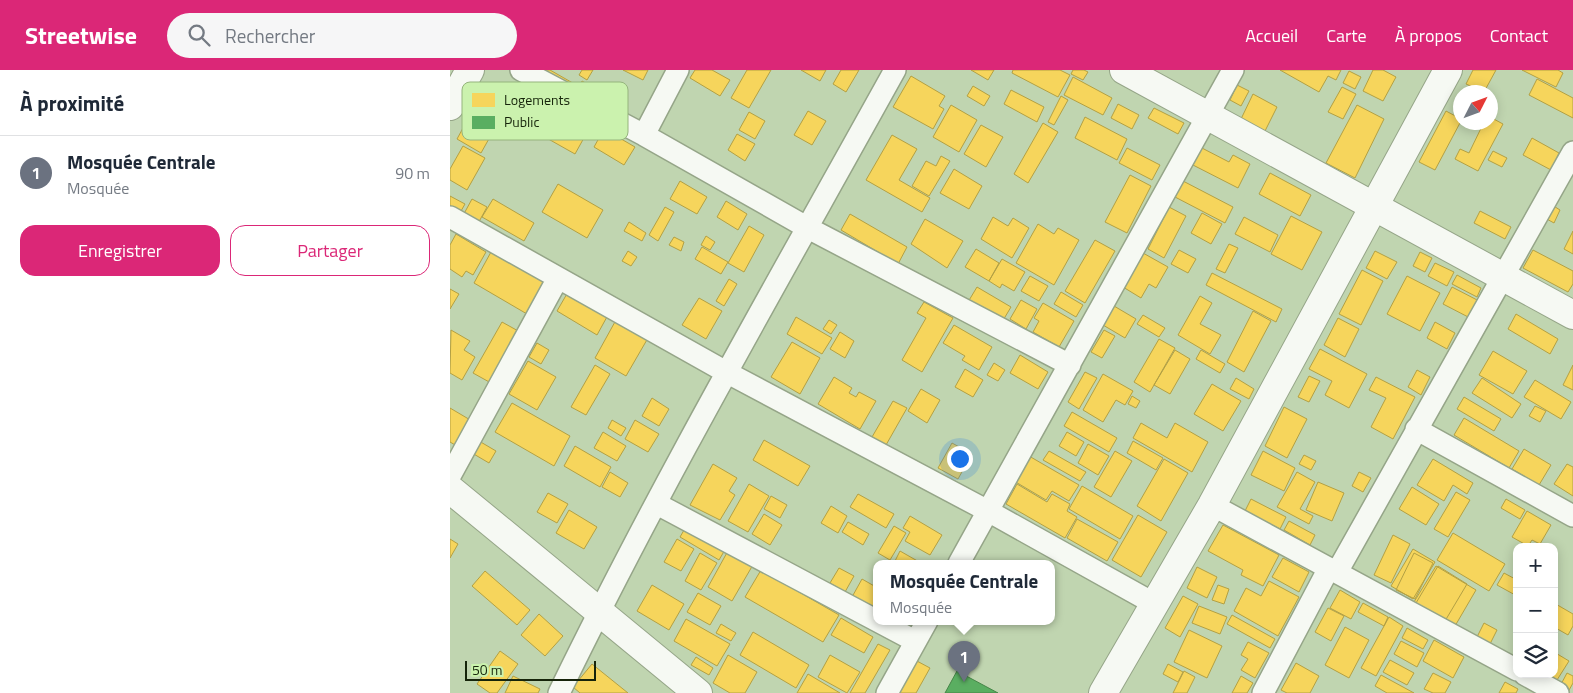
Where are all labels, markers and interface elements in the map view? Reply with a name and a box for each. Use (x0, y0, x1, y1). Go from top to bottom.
search box (167, 13, 517, 58)
text: Streetwise (25, 17, 137, 53)
icon: search (185, 21, 213, 49)
text: Rechercher (225, 21, 315, 50)
text: Accueil (1245, 22, 1298, 49)
text: Carte (1326, 22, 1367, 49)
text: À propos (1395, 22, 1462, 49)
text: Contact (1490, 22, 1548, 49)
legend (462, 82, 628, 140)
north arrow (1453, 85, 1498, 130)
text: À proximité (20, 87, 124, 119)
text: Logements (504, 89, 570, 110)
text: Public (504, 111, 540, 132)
text: Mosquée Centrale (67, 147, 216, 176)
text: 1 (32, 161, 40, 185)
text: 90 m (395, 161, 430, 185)
text: Mosquée (67, 176, 129, 200)
button: Enregistrer (20, 225, 220, 276)
button: Partager (230, 225, 430, 276)
your location (947, 446, 973, 472)
map controls (1513, 543, 1558, 678)
button: + (1513, 543, 1558, 588)
popup (873, 560, 1055, 625)
text: Mosquée Centrale (890, 566, 1038, 595)
button: − (1513, 588, 1558, 633)
text: Mosquée (890, 595, 952, 619)
button: layers (1513, 633, 1558, 678)
pin: 1 (948, 641, 980, 682)
scale bar (465, 658, 596, 681)
text: 50 m (472, 659, 502, 680)

